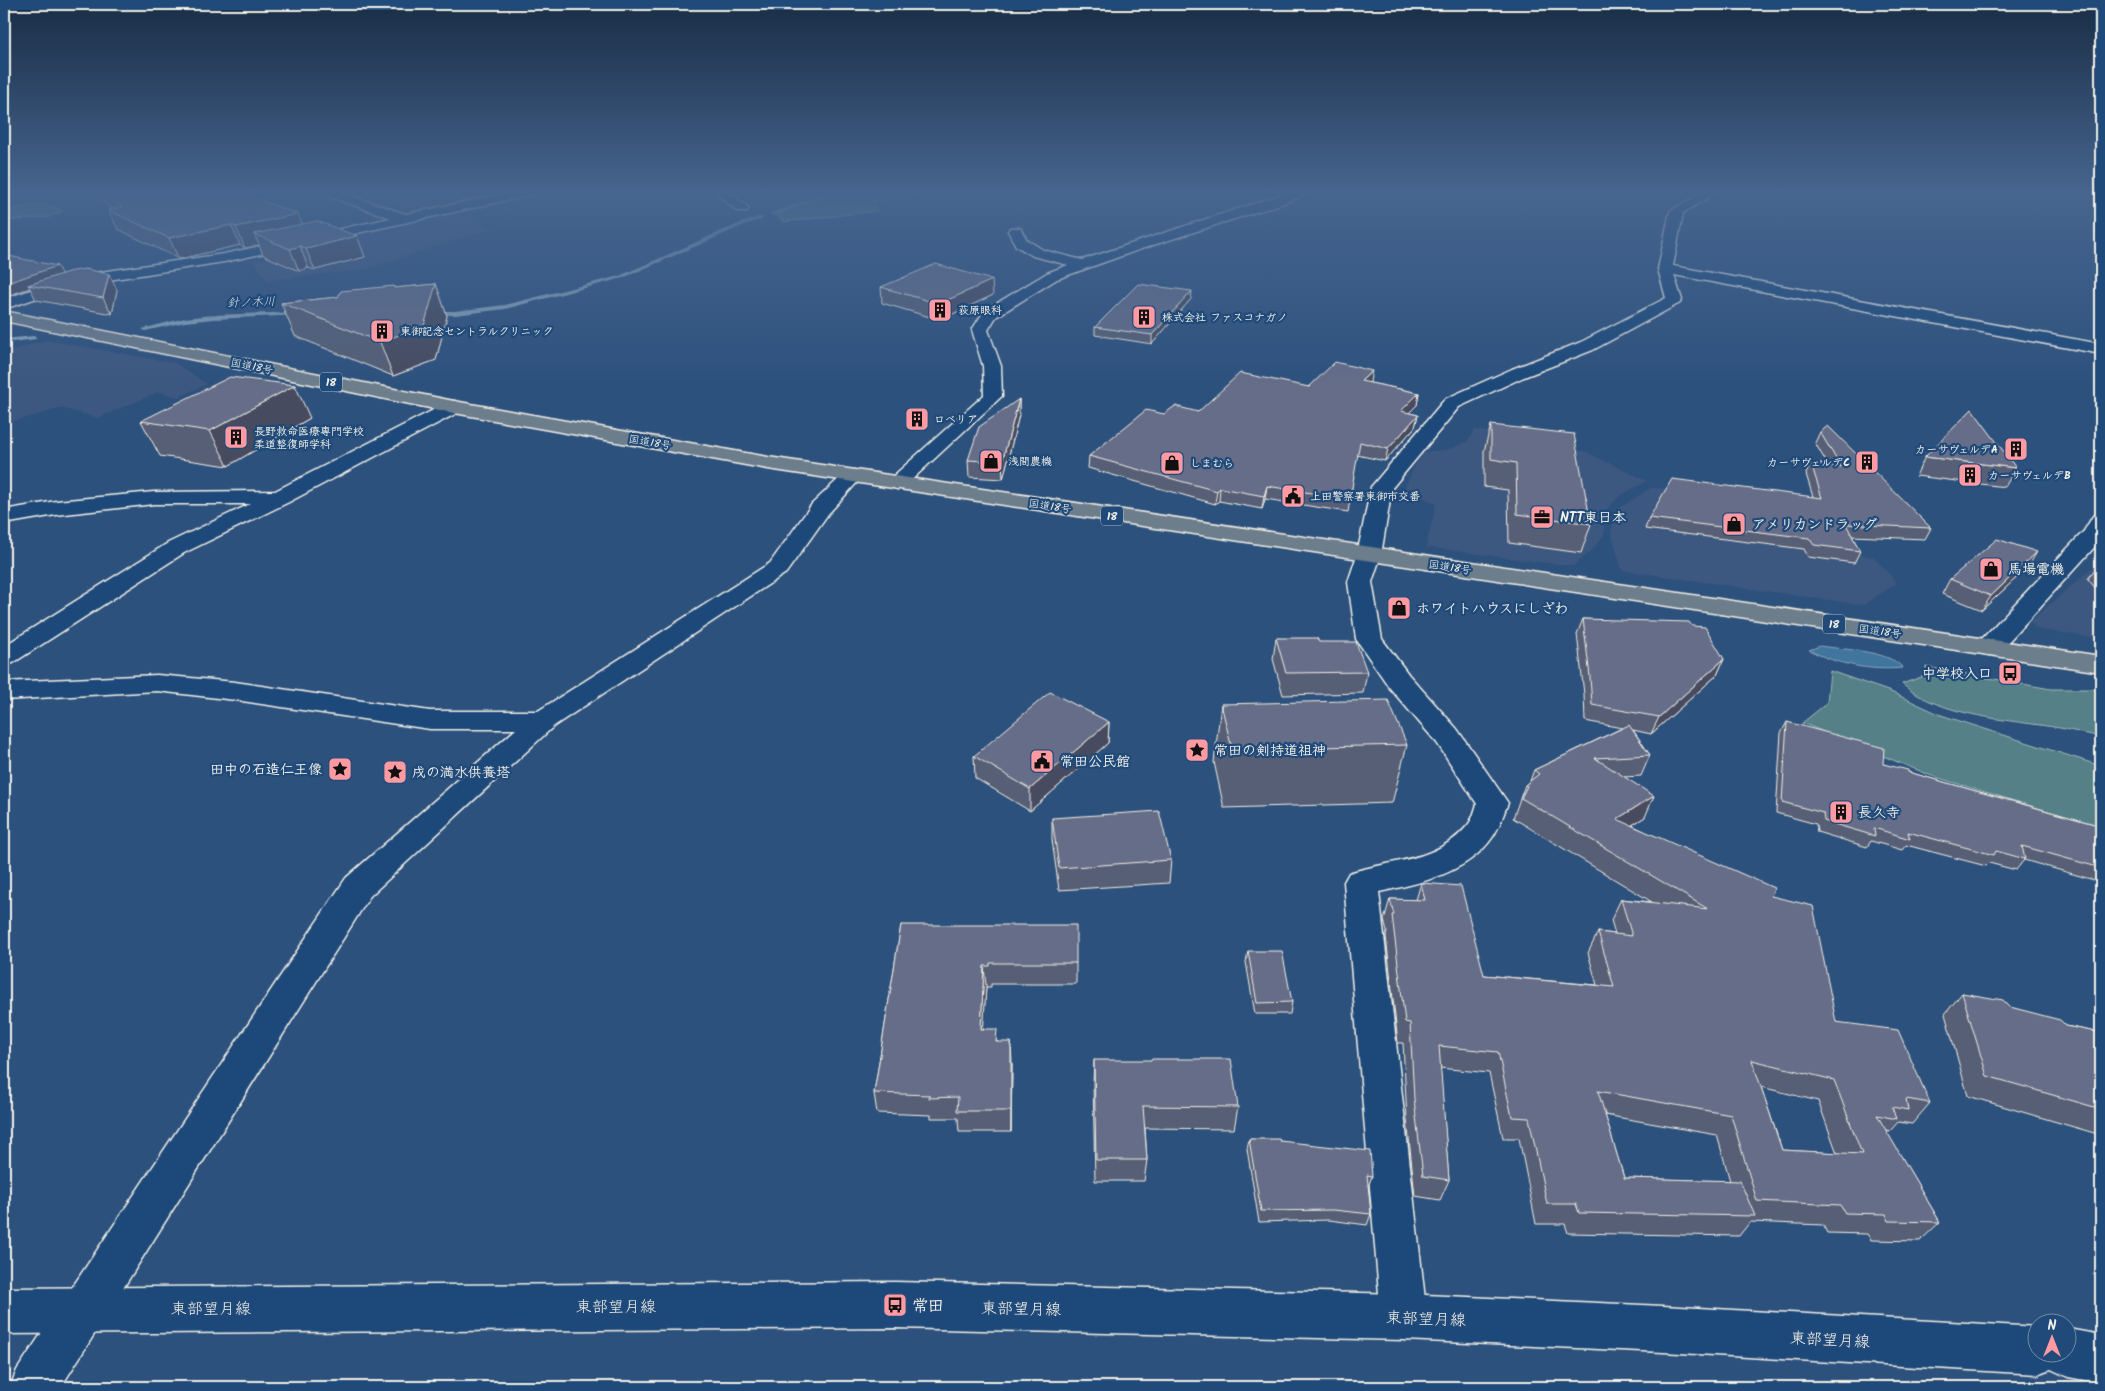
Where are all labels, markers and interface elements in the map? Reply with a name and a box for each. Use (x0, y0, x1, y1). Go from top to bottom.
water label: 針ノ木川 (227, 292, 275, 313)
building icon: 荻原眼科 (927, 297, 953, 323)
place label: 荻原眼科 (958, 302, 1002, 320)
building icon: 株式会社 ファスコナガノ (1131, 304, 1157, 330)
place label: 株式会社 ファスコナガノ (1162, 309, 1287, 327)
building icon: 東御記念セントラルクリニック (369, 318, 395, 344)
place label: 東御記念セントラルクリニック (400, 323, 554, 341)
street label: 国道18号 (229, 354, 275, 380)
road number: 18 (320, 372, 342, 392)
building icon: ロベリア (904, 406, 930, 432)
place label: ロベリア (934, 411, 978, 429)
place label: 長野救命医療専門学校 柔道整復師学科 (254, 423, 364, 454)
building icon: 長野救命医療専門学校 柔道整復師学科 (223, 424, 249, 450)
street label: 国道18号 (627, 430, 673, 456)
building icon: カーサヴェルデA (2003, 436, 2029, 462)
place label: カーサヴェルデA (1915, 441, 1998, 459)
shop icon: 浅間農機 (978, 448, 1004, 474)
building icon: カーサヴェルデC (1854, 449, 1880, 475)
shop icon: しまむら (1159, 450, 1185, 476)
place label: 浅間農機 (1008, 453, 1052, 471)
place label: カーサヴェルデC (1767, 454, 1850, 472)
place label: しまむら (1190, 455, 1234, 473)
building icon: カーサヴェルデB (1957, 462, 1983, 488)
place label: カーサヴェルデB (1988, 467, 2071, 485)
public building icon: 上田警察署東御市交番 (1280, 483, 1306, 509)
place label: 上田警察署東御市交番 (1310, 488, 1420, 506)
street label: 国道18号 (1027, 495, 1073, 519)
office icon: NTT東日本 (1529, 504, 1555, 530)
road number: 18 (1101, 506, 1123, 526)
place label: NTT東日本 (1560, 507, 1626, 529)
shop icon: アメリカンドラッグ (1721, 511, 1747, 537)
place label: アメリカンドラッグ (1752, 514, 1877, 536)
street label: 国道18号 (1427, 556, 1473, 580)
shop icon: 馬場電機 (1978, 556, 2004, 582)
place label: 馬場電機 (2008, 559, 2064, 581)
shop icon: ホワイトハウスにしざわ (1386, 595, 1412, 621)
place label: ホワイトハウスにしざわ (1416, 598, 1569, 620)
road number: 18 (1823, 614, 1845, 634)
street label: 国道18号 (1857, 620, 1902, 644)
bus stop icon: 中学校入口 (1997, 660, 2023, 686)
place label: 中学校入口 (1922, 663, 1992, 685)
place icon: 常田の剣持道祖神 (1184, 737, 1210, 763)
place label: 常田の剣持道祖神 (1214, 740, 1326, 762)
public building icon: 常田公民館 (1029, 748, 1055, 774)
place label: 常田公民館 (1060, 751, 1130, 773)
place icon: 田中の石造仁王像 (327, 756, 353, 782)
place label: 田中の石造仁王像 (210, 759, 322, 781)
place icon: 戌の満水供養塔 (382, 759, 408, 785)
place label: 戌の満水供養塔 (412, 762, 510, 784)
building icon: 長久寺 (1828, 799, 1854, 825)
place label: 長久寺 (1858, 802, 1900, 824)
bus stop icon: 常田 (882, 1292, 908, 1318)
place label: 常田 (912, 1294, 944, 1319)
street label: 東部望月線 (576, 1295, 656, 1320)
street label: 東部望月線 (981, 1296, 1061, 1323)
street label: 東部望月線 (171, 1297, 251, 1322)
street label: 東部望月線 (1386, 1306, 1466, 1333)
north arrow (2028, 1314, 2078, 1364)
text: N (2048, 1315, 2057, 1337)
street label: 東部望月線 (1789, 1326, 1871, 1355)

